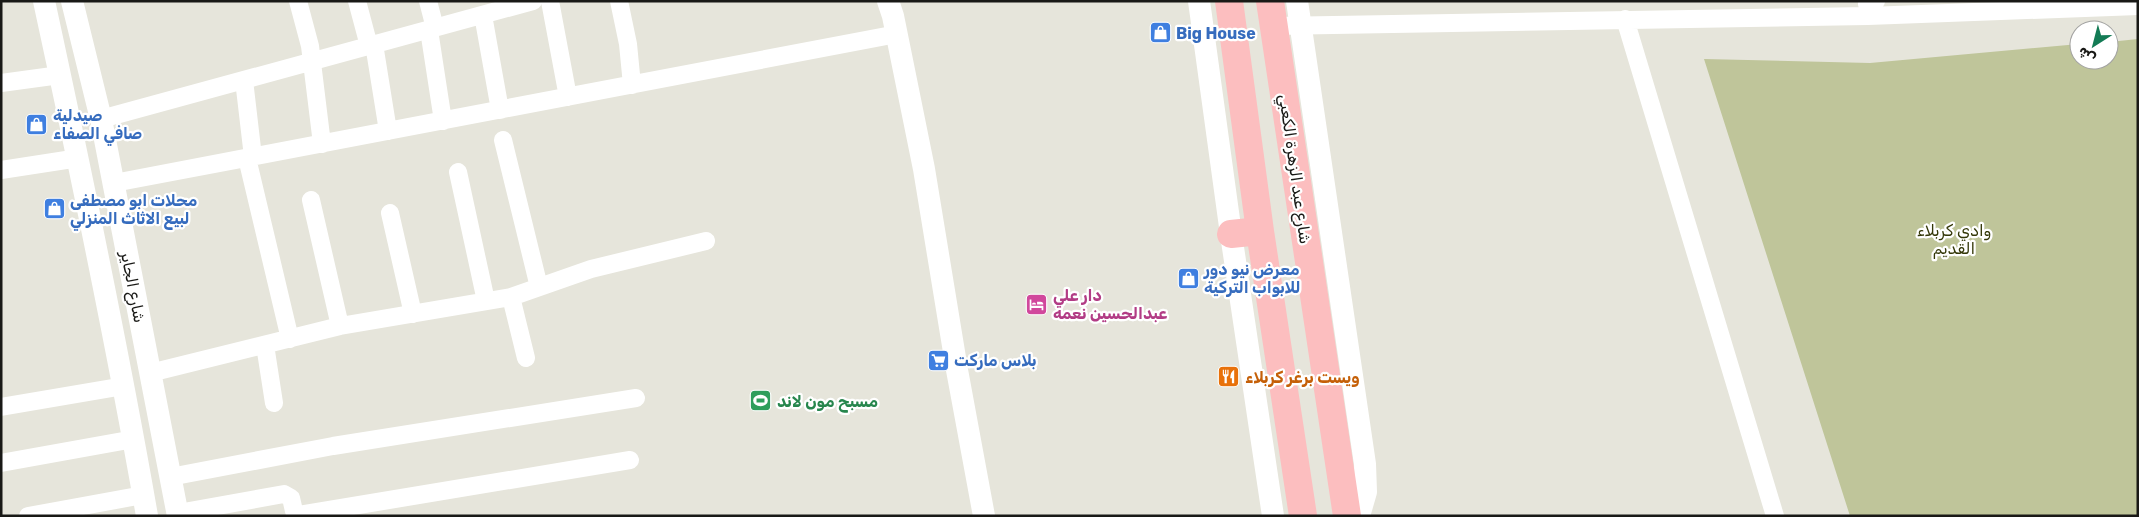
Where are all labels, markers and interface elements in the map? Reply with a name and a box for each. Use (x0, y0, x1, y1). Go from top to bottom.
north arrow (2069, 20, 2119, 70)
shop icon: Big House (1148, 21, 1172, 45)
place label: Big House (1176, 24, 1256, 43)
text: ش (2074, 43, 2099, 67)
street label: شارع عبد الزهرة الكعبي (1272, 93, 1315, 246)
place label: صيدلية صافي الصفاء (53, 106, 142, 146)
shop icon: صيدلية صافي الصفاء (25, 112, 49, 136)
place label: محلات ابو مصطفى لبيع الاثاث المنزلي (70, 191, 197, 231)
shop icon: محلات ابو مصطفى لبيع الاثاث المنزلي (42, 197, 66, 221)
park label: وادي كربلاء القديم (1917, 221, 1991, 259)
street label: شارع الجاير (115, 249, 149, 325)
place label: معرض نيو دور للابواب التركية (1203, 260, 1300, 297)
shop icon: معرض نيو دور للابواب التركية (1176, 266, 1200, 290)
place label: دار علي عبدالحسين نعمه (1053, 286, 1167, 323)
hotel icon: دار علي عبدالحسين نعمه (1025, 292, 1049, 316)
supermarket icon: بلاس ماركت (926, 348, 950, 372)
place label: بلاس ماركت (954, 351, 1037, 370)
restaurant icon: ويست برغر كربلاء (1217, 365, 1241, 389)
place label: ويست برغر كربلاء (1245, 368, 1360, 387)
sports icon: مسبح مون لاند (749, 389, 773, 413)
place label: مسبح مون لاند (777, 392, 878, 413)

